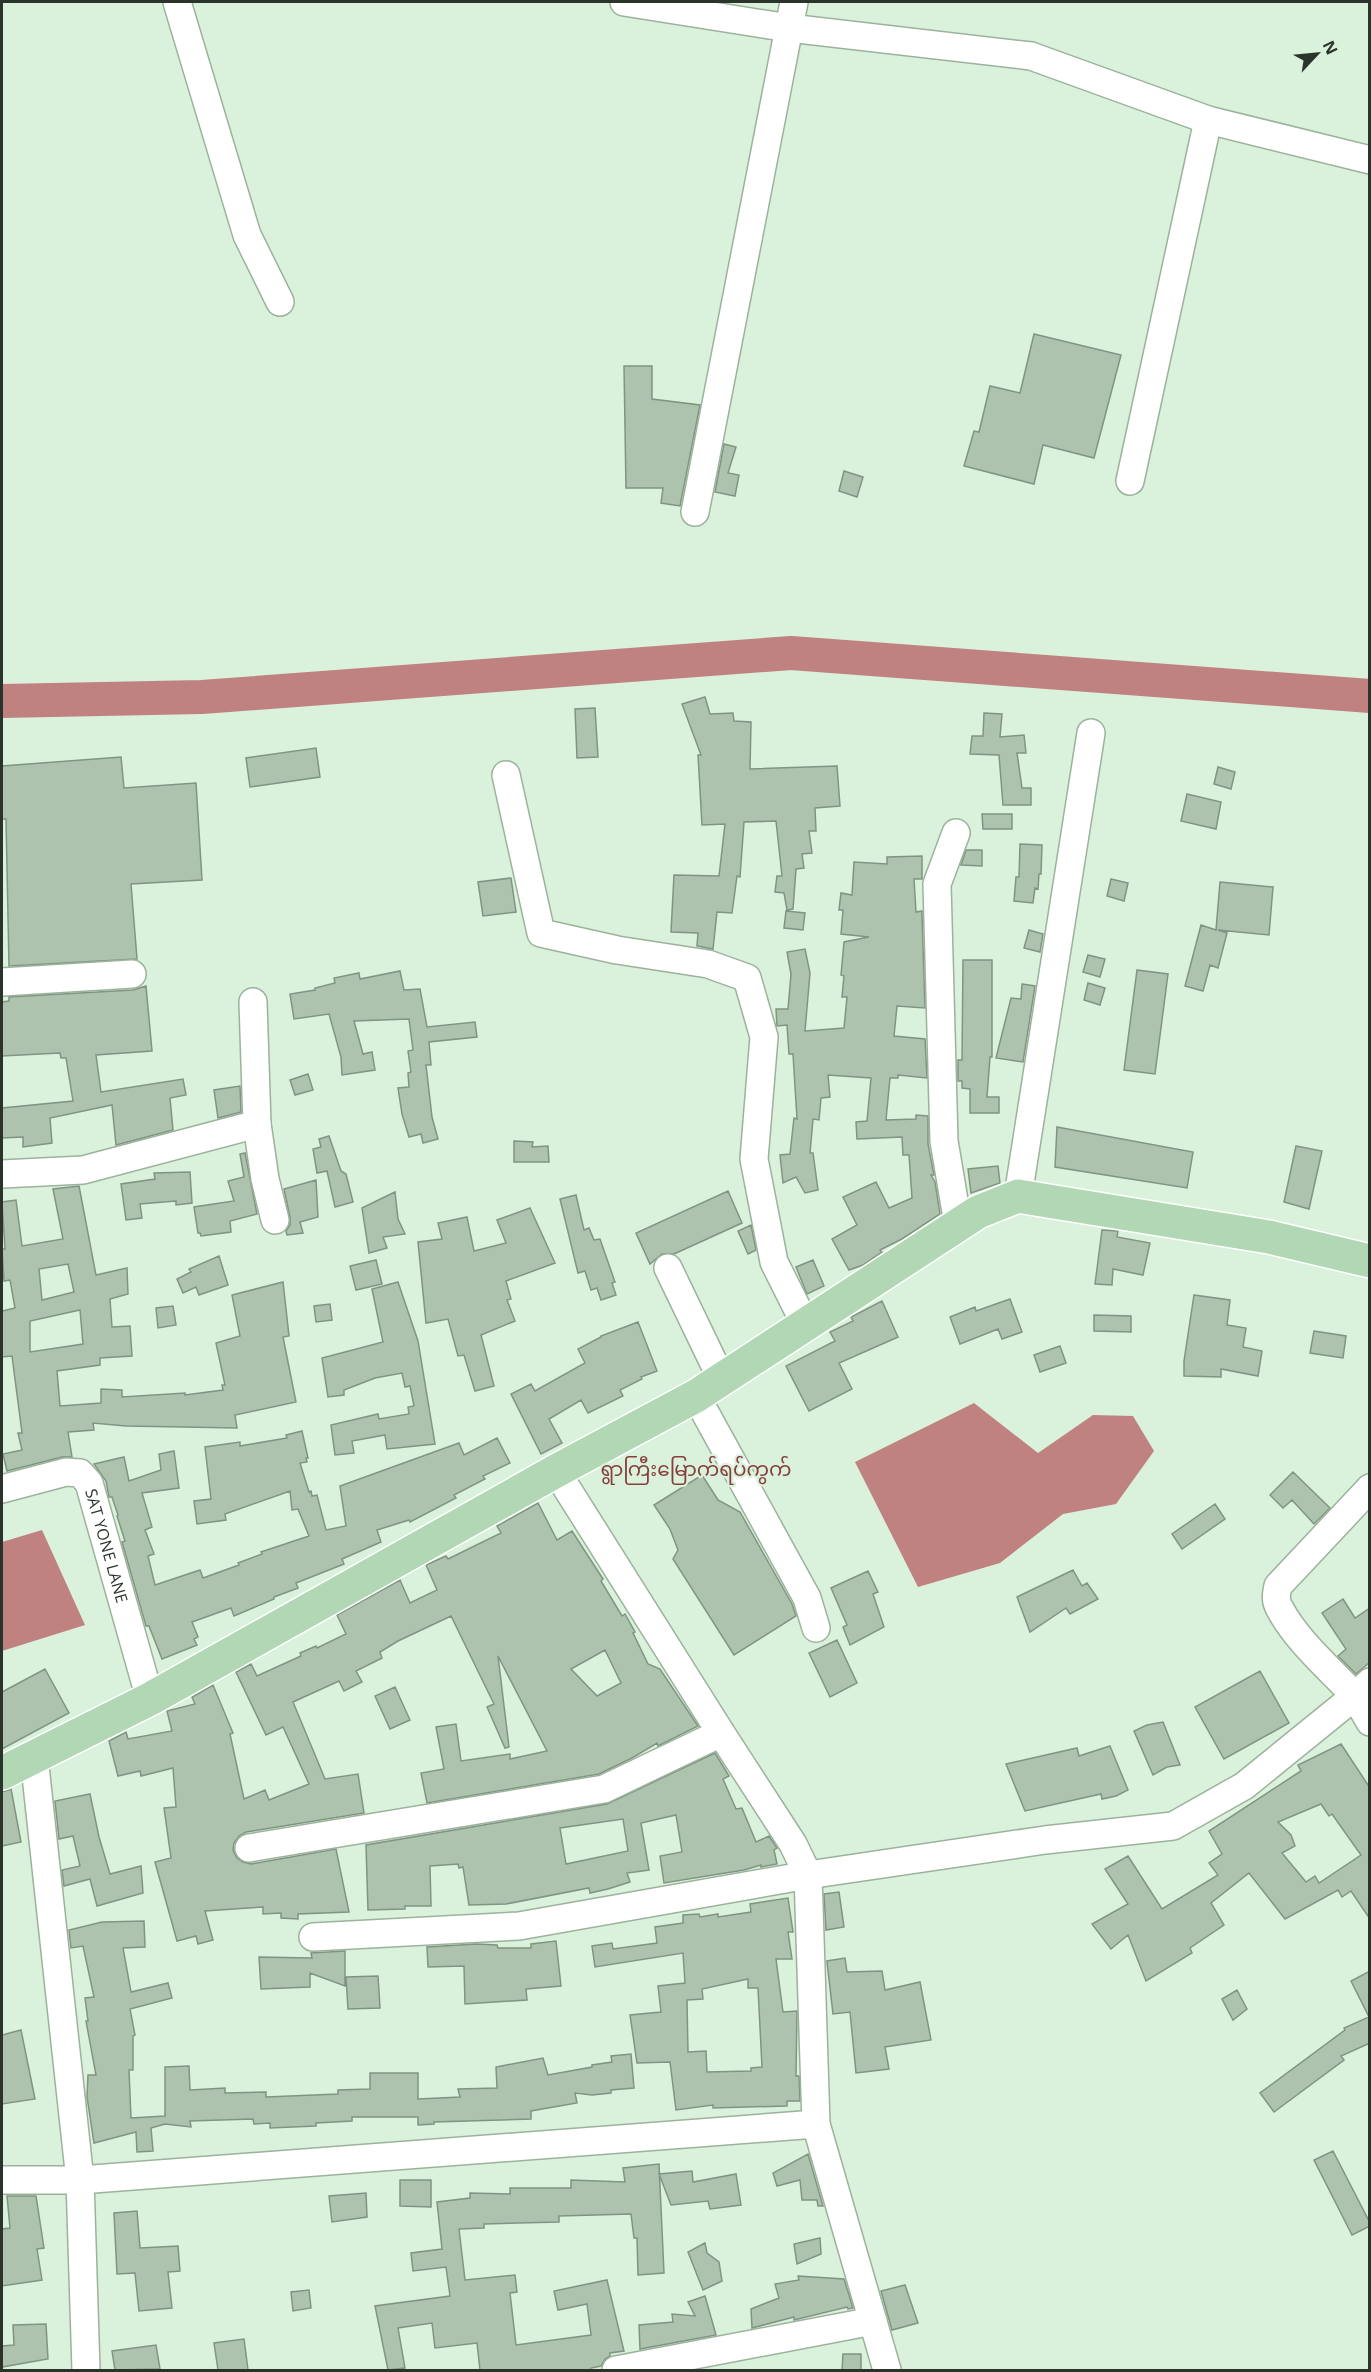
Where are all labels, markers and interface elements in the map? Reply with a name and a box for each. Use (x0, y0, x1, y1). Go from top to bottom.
north arrow (1287, 24, 1347, 84)
text: N (1318, 37, 1343, 58)
district label: ရွာကြီးမြောက်ရပ်ကွက် (600, 1455, 792, 1485)
street label: SAT YONE LANE (80, 1486, 133, 1606)

